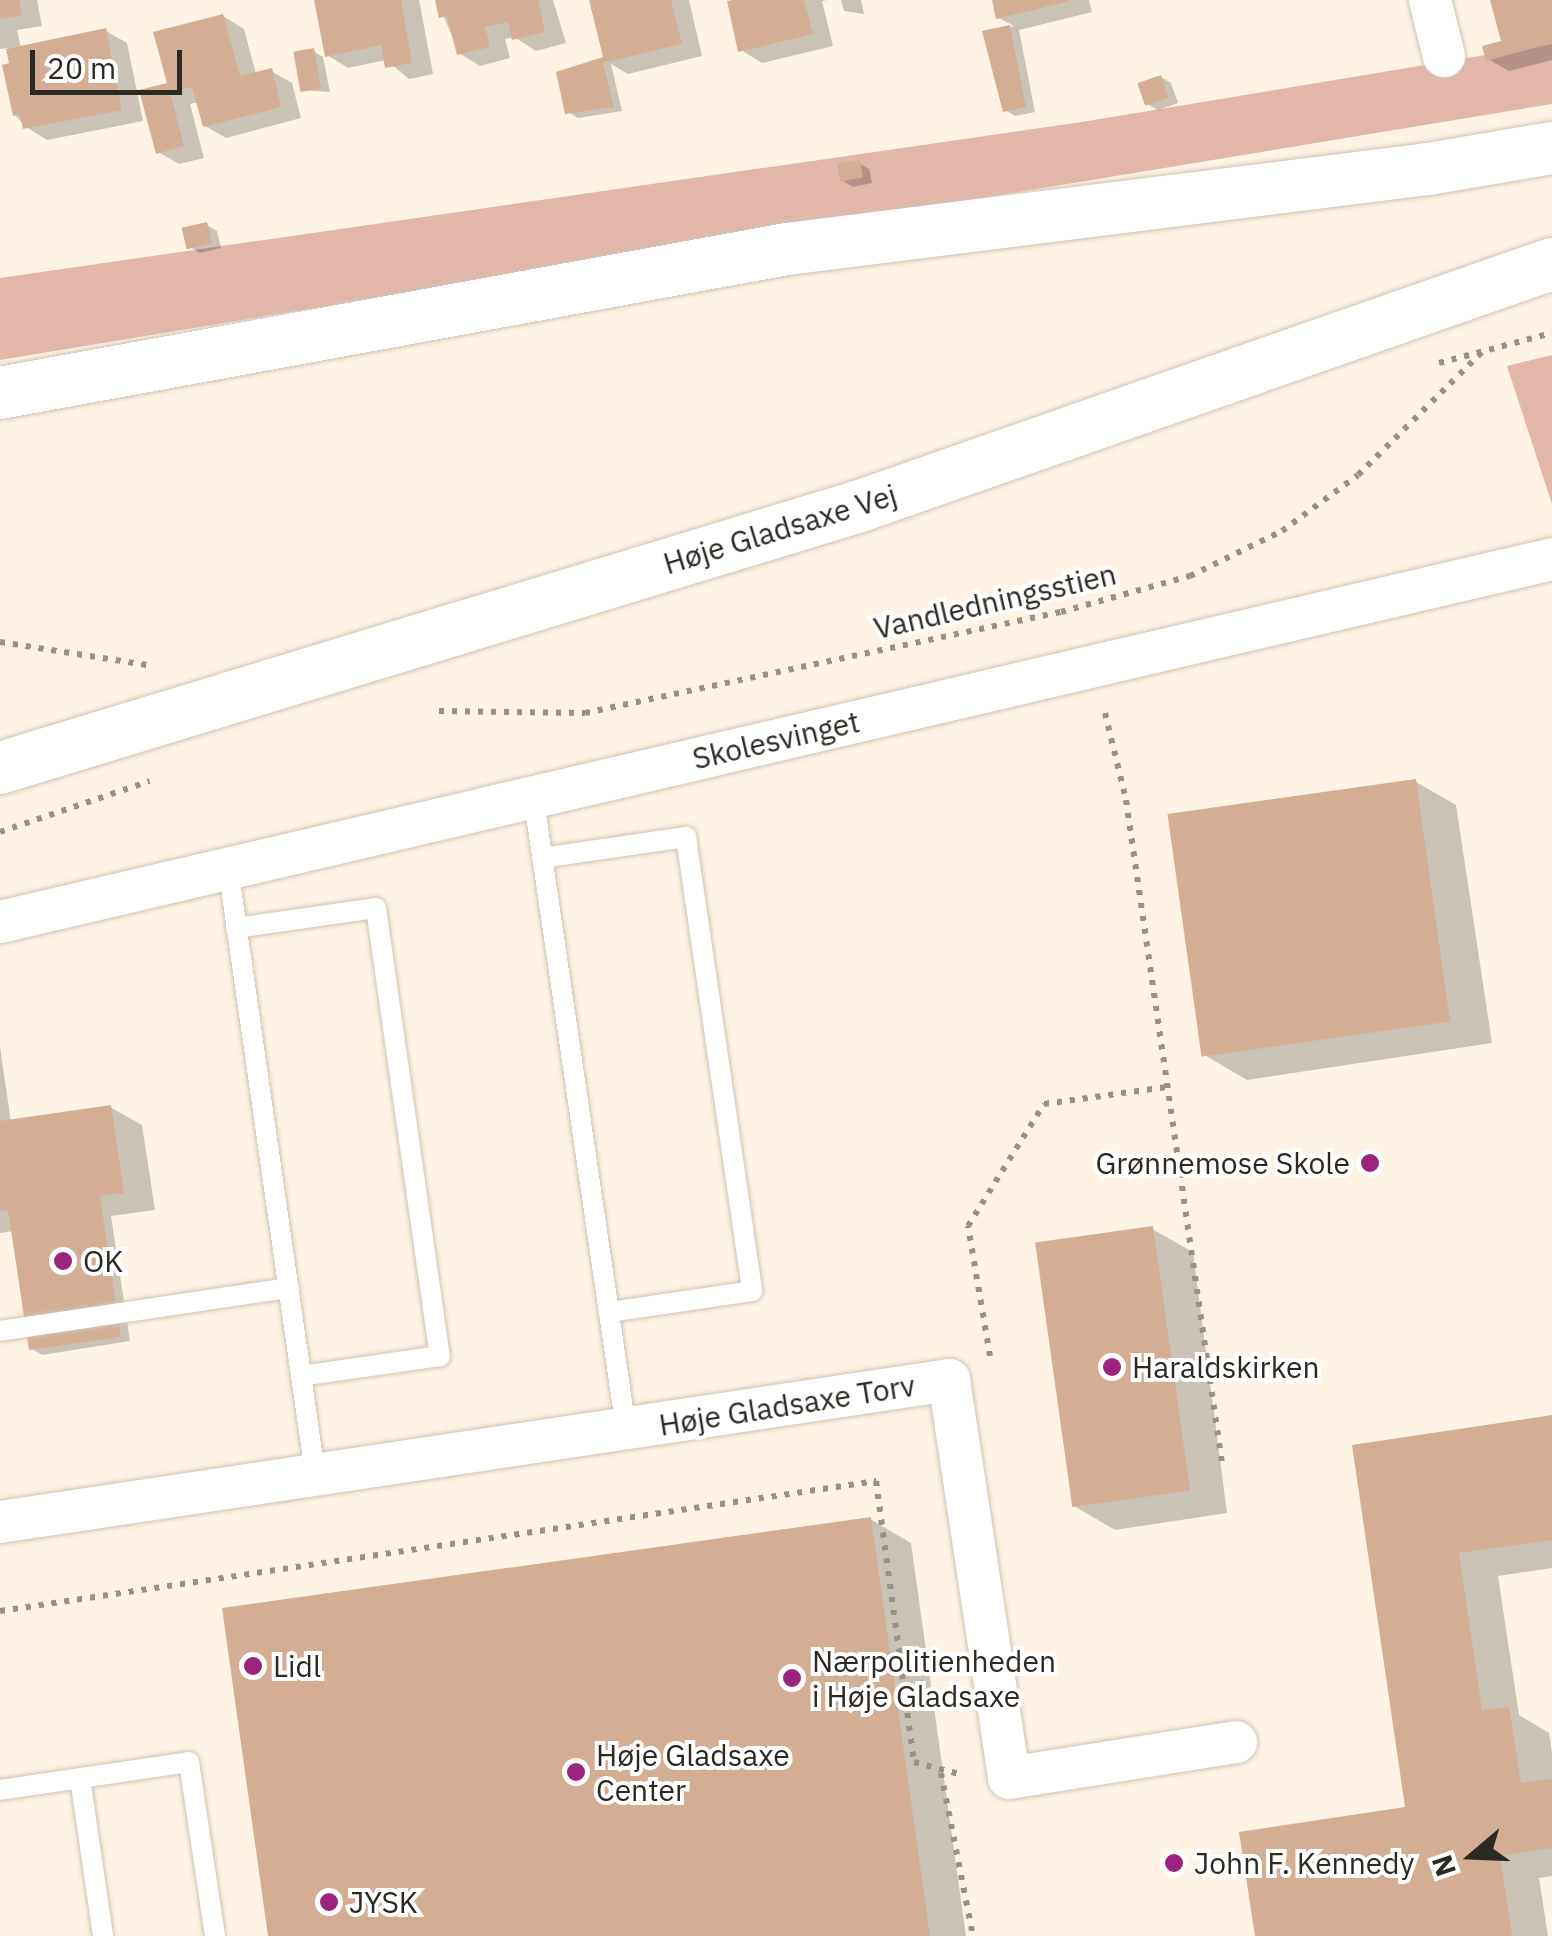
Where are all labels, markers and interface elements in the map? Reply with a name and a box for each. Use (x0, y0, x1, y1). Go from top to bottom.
scale bar (35, 30, 188, 92)
text: 20 m (47, 48, 116, 87)
street label: Høje Gladsaxe Vej (659, 476, 901, 582)
street label: Vandledningsstien (870, 556, 1120, 646)
street label: Skolesvinget (689, 703, 863, 777)
place label: Grønnemose Skole (1095, 1145, 1350, 1181)
marker: Grønnemose Skole (1359, 1152, 1381, 1174)
place label: OK (83, 1243, 123, 1279)
marker: OK (52, 1250, 74, 1272)
place label: Haraldskirken (1132, 1349, 1319, 1385)
marker: Haraldskirken (1101, 1356, 1123, 1378)
street label: Høje Gladsaxe Torv (656, 1367, 918, 1443)
place label: Nærpolitienheden i Høje Gladsaxe (812, 1643, 1056, 1714)
place label: Lidl (273, 1648, 321, 1684)
marker: Lidl (242, 1655, 264, 1677)
marker: Nærpolitienheden i Høje Gladsaxe (781, 1667, 803, 1689)
place label: Høje Gladsaxe Center (596, 1737, 790, 1808)
marker: Høje Gladsaxe Center (565, 1761, 587, 1783)
north arrow (1422, 1806, 1522, 1906)
place label: John F. Kennedy (1194, 1845, 1415, 1881)
text: N (1422, 1850, 1464, 1882)
marker: John F. Kennedy (1163, 1852, 1185, 1874)
place label: JYSK (349, 1884, 418, 1920)
marker: JYSK (318, 1891, 340, 1913)

